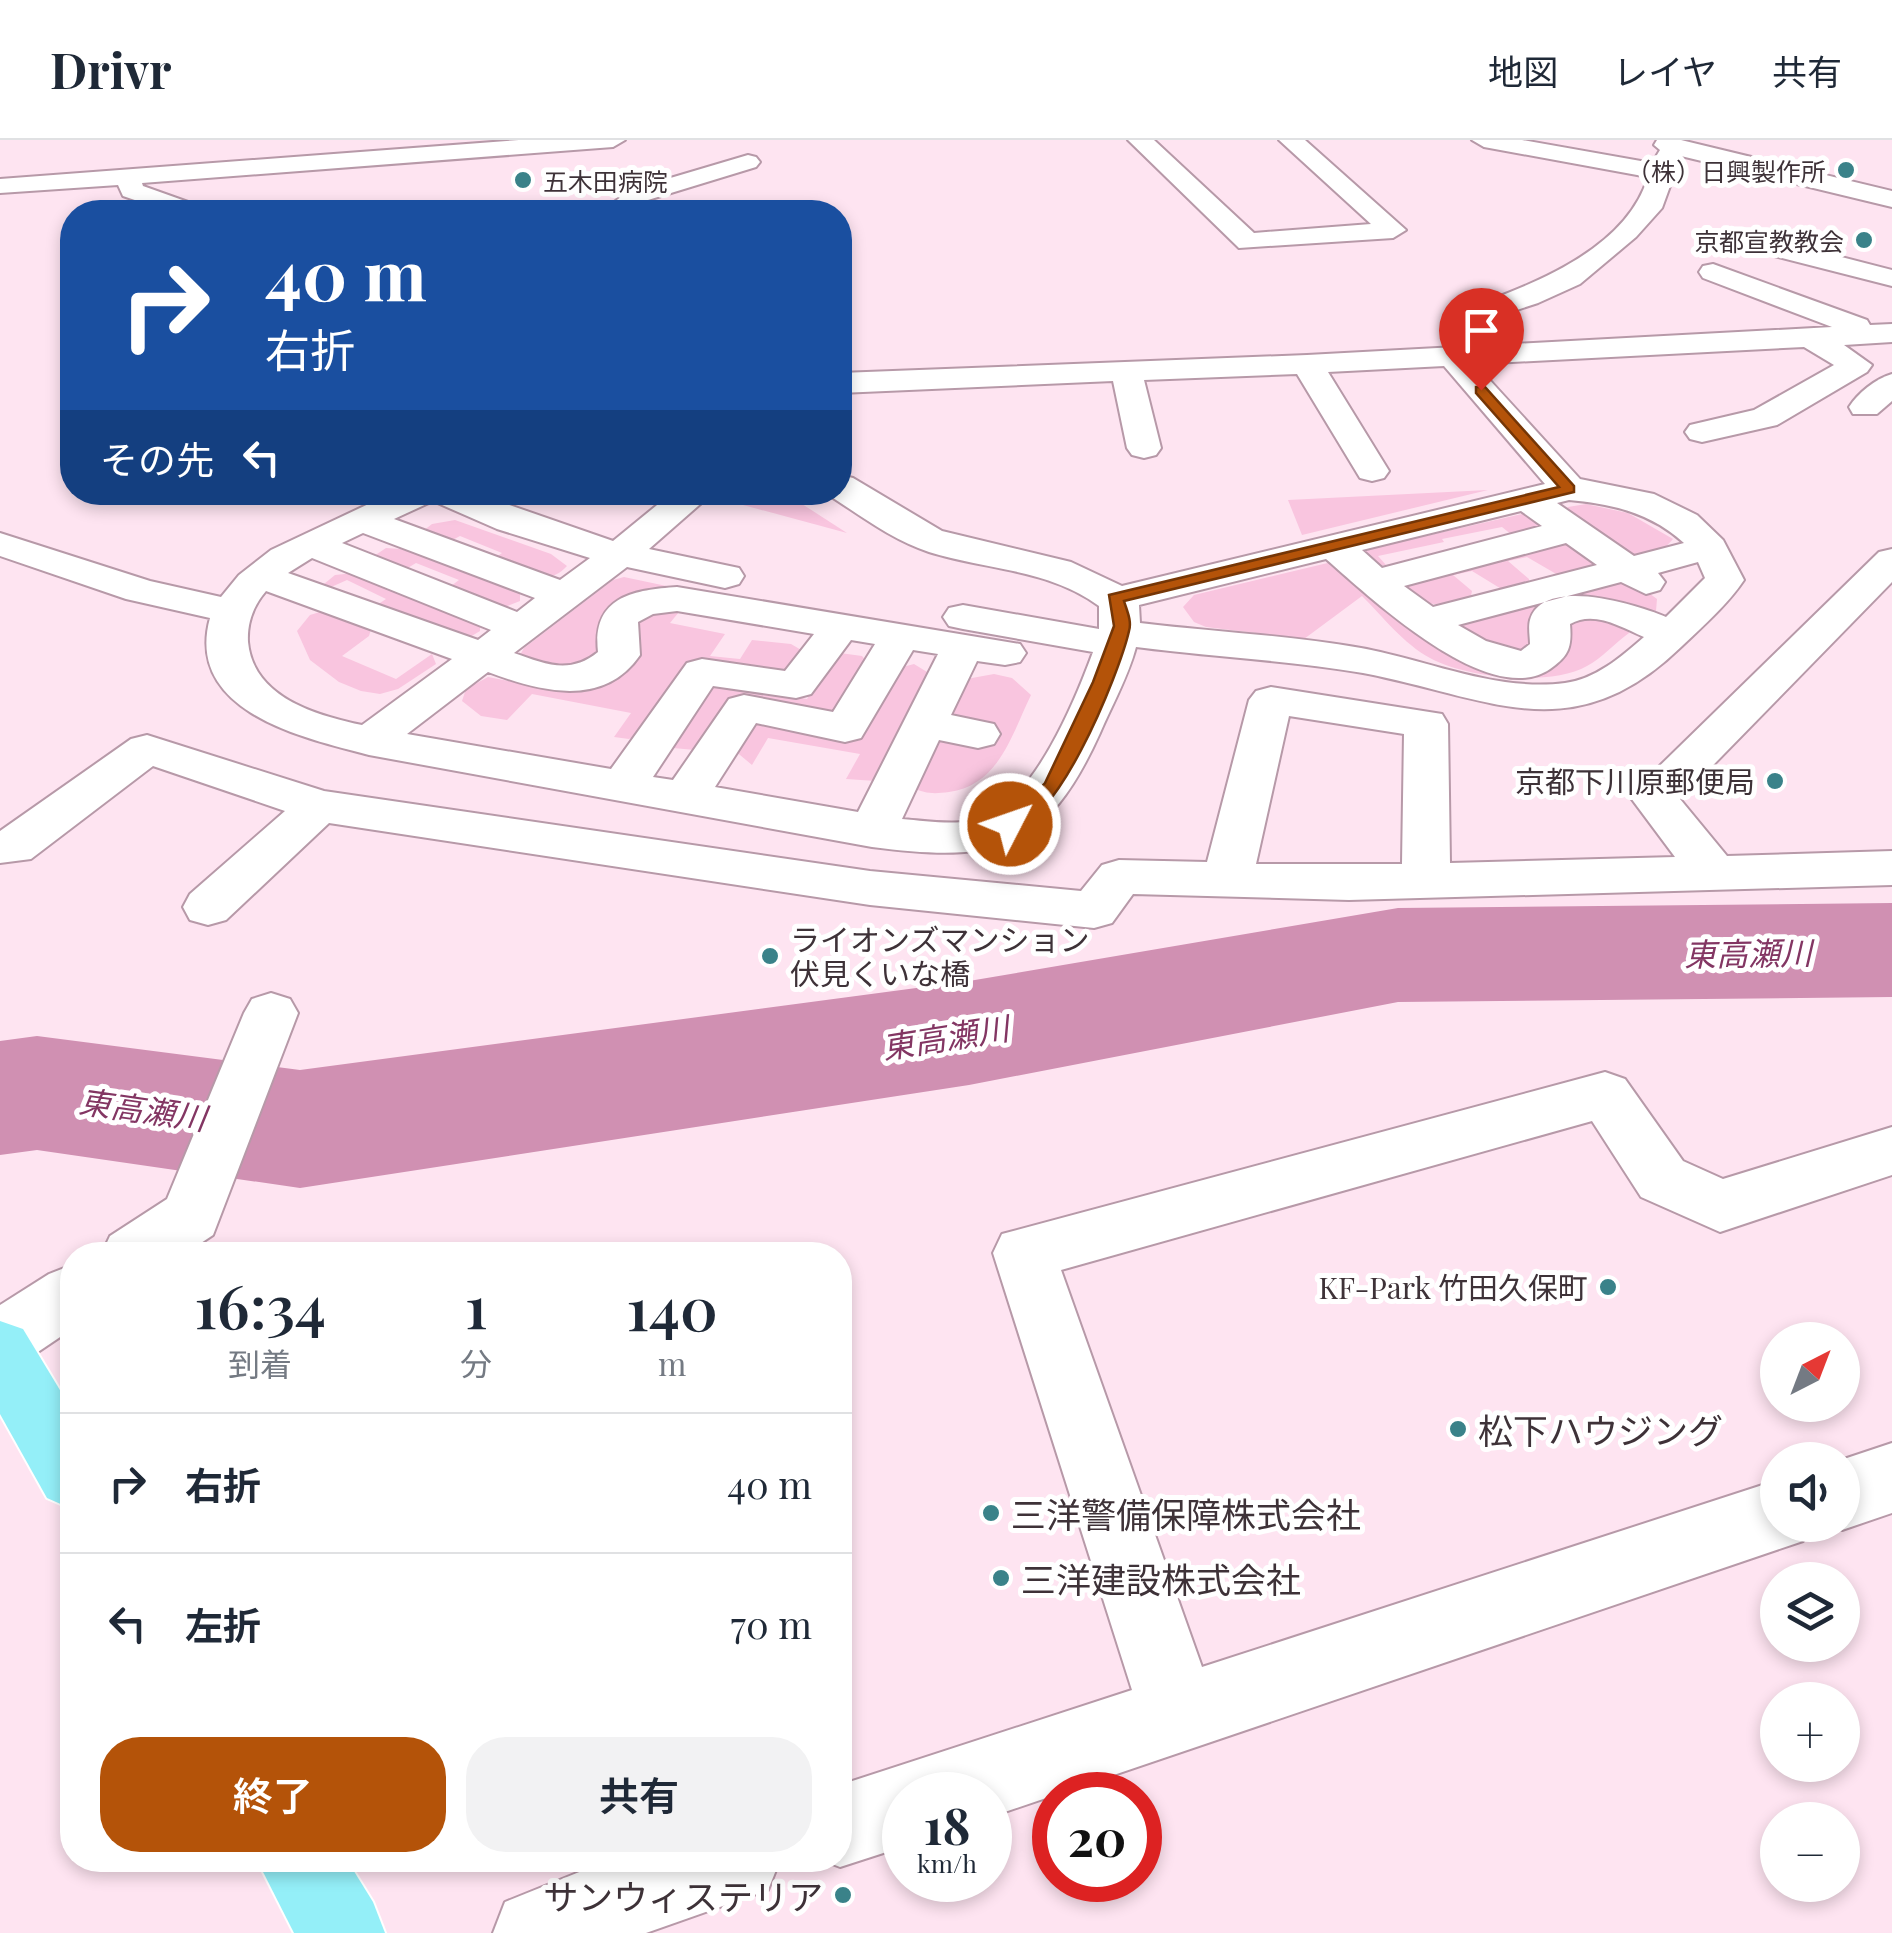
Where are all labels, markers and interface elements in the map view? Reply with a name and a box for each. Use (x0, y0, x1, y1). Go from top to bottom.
text: Drivr (50, 37, 171, 101)
text: 地図 (1488, 47, 1558, 94)
text: レイヤ (1613, 47, 1717, 94)
text: 共有 (1772, 47, 1842, 94)
place label: （株）日興製作所 (1626, 154, 1826, 187)
marker: （株）日興製作所 (1835, 159, 1857, 181)
place label: 五木田病院 (543, 164, 668, 197)
marker: 五木田病院 (512, 169, 534, 191)
place label: 京都宣教教会 (1694, 224, 1844, 257)
text: 40 m (265, 225, 427, 319)
marker: 京都宣教教会 (1853, 229, 1875, 251)
icon: right (100, 240, 230, 370)
pin (1439, 288, 1524, 391)
icon: arrive (1454, 303, 1509, 358)
text: 右折 (265, 318, 355, 378)
icon: left (234, 430, 289, 485)
text: その先 (100, 433, 214, 484)
place label: 京都下川原郵便局 (1515, 761, 1755, 801)
marker: 京都下川原郵便局 (1764, 770, 1786, 792)
position arrow (958, 772, 1062, 876)
place label: ライオンズマンション 伏見くいな橋 (790, 919, 1089, 993)
water label: 東高瀬川 (1684, 929, 1815, 975)
marker: ライオンズマンション 伏見くいな橋 (759, 945, 781, 967)
water label: 東高瀬川 (878, 1004, 1015, 1067)
water label: 東高瀬川 (77, 1078, 212, 1139)
text: 16:34 (194, 1264, 326, 1344)
text: 1 (465, 1264, 488, 1344)
text: 140 (626, 1266, 718, 1346)
place label: KF-Park 竹田久保町 (1318, 1267, 1588, 1307)
marker: KF-Park 竹田久保町 (1597, 1276, 1619, 1298)
north arrow (1760, 1322, 1860, 1422)
map controls (1760, 1322, 1860, 1902)
text: 到着 (228, 1341, 292, 1384)
text: 分 (460, 1341, 492, 1384)
text: m (658, 1341, 686, 1384)
place label: 松下ハウジング (1478, 1406, 1723, 1453)
marker: 松下ハウジング (1447, 1418, 1469, 1440)
button: sound (1760, 1442, 1860, 1542)
icon: right (100, 1456, 155, 1511)
text: 40 m (727, 1458, 812, 1509)
text: 右折 (185, 1459, 261, 1510)
place label: 三洋警備保障株式会社 (1011, 1490, 1361, 1537)
marker: 三洋警備保障株式会社 (980, 1502, 1002, 1524)
place label: 三洋建設株式会社 (1021, 1555, 1301, 1602)
button: layers (1760, 1562, 1860, 1662)
marker: 三洋建設株式会社 (990, 1567, 1012, 1589)
icon: left (100, 1596, 155, 1651)
text: 70 m (731, 1598, 812, 1649)
text: 左折 (185, 1599, 261, 1650)
button: + (1760, 1682, 1860, 1782)
button: 終了 (100, 1737, 446, 1852)
button: 共有 (466, 1737, 812, 1852)
speed limit sign: 20 (1032, 1772, 1162, 1902)
text: 18 (923, 1791, 971, 1858)
button: − (1760, 1802, 1860, 1902)
text: km/h (917, 1846, 977, 1879)
place label: サンウィステリア (543, 1872, 823, 1919)
marker: サンウィステリア (832, 1884, 854, 1906)

